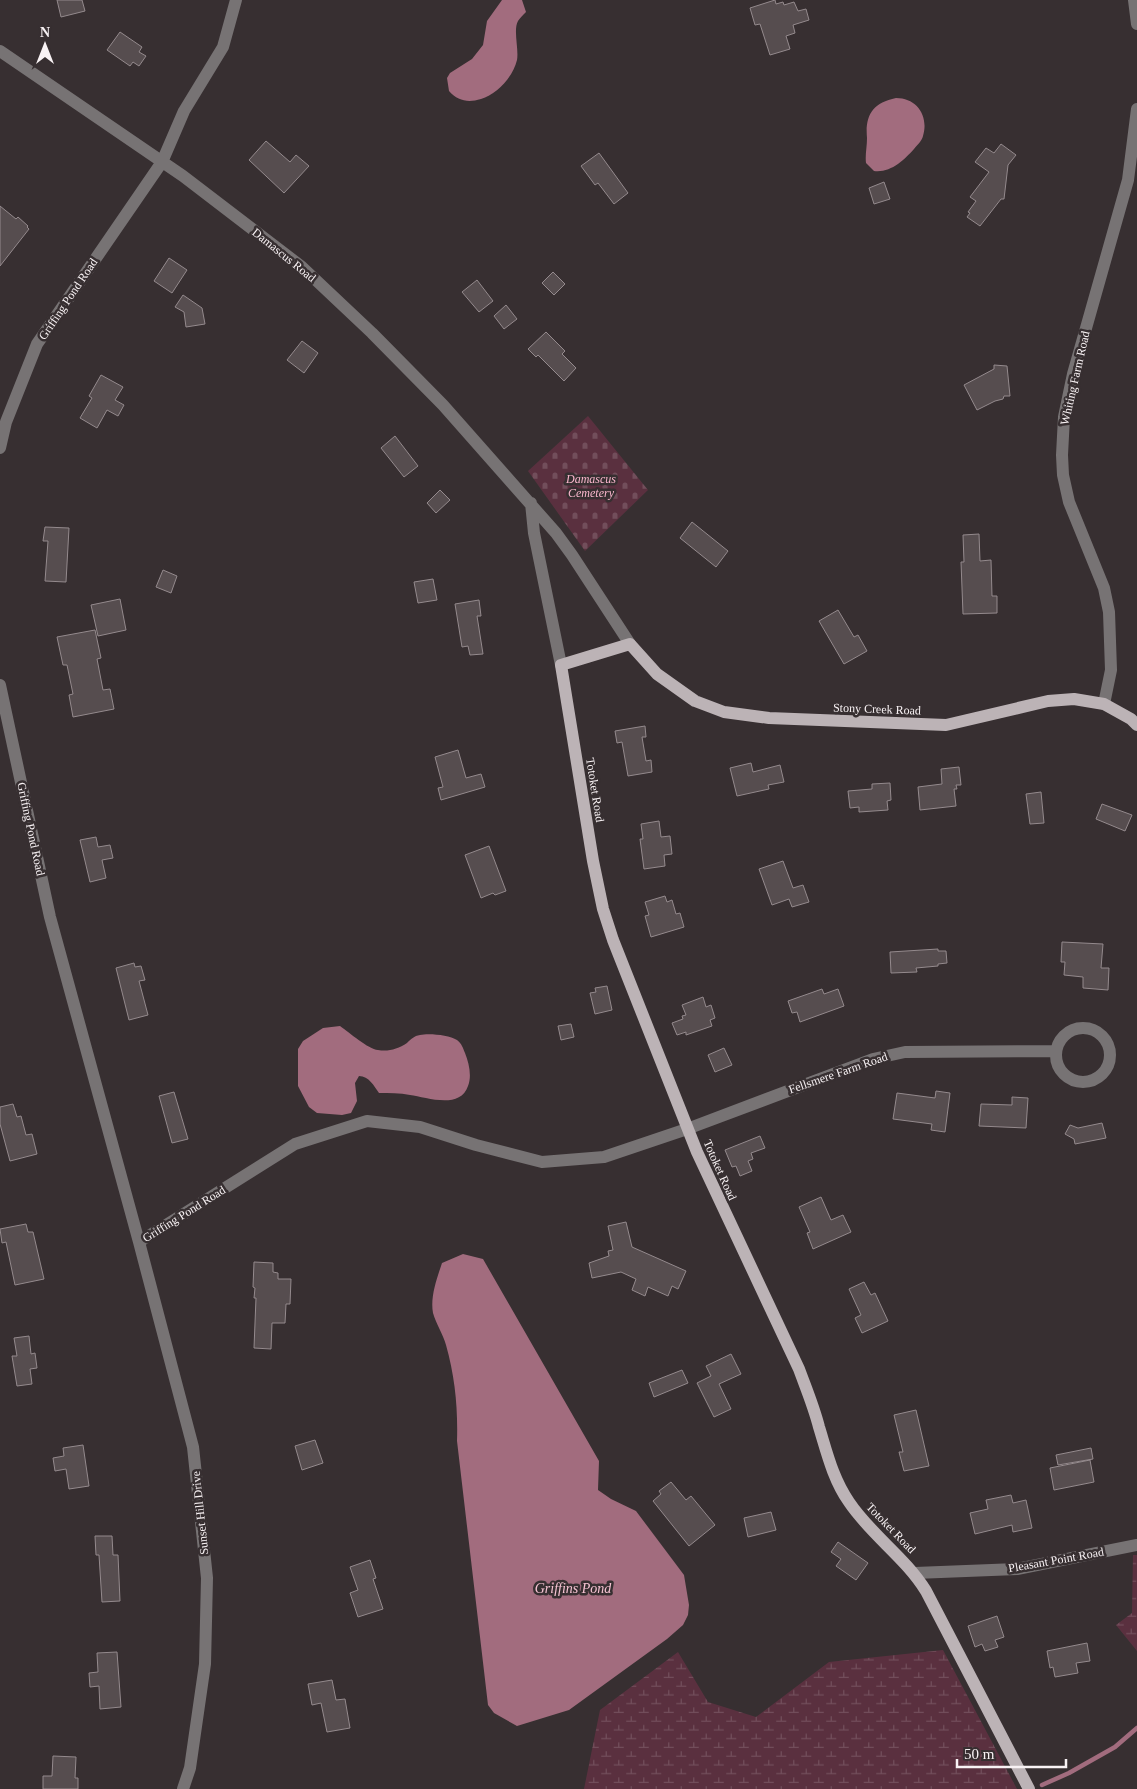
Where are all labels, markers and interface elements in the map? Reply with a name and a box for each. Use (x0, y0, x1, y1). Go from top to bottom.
north arrow (20, 20, 70, 70)
text: N (40, 25, 50, 40)
street label: Damascus Road (249, 225, 319, 285)
street label: Griffing Pond Road (36, 256, 100, 342)
street label: Whiting Farm Road (1057, 330, 1093, 426)
park label: Damascus Cemetery (565, 472, 616, 500)
street label: Stony Creek Road (833, 700, 921, 718)
street label: Totoket Road (583, 757, 607, 823)
street label: Griffing Pond Road (14, 781, 48, 877)
street label: Fellsmere Farm Road (787, 1049, 889, 1097)
street label: Totoket Road (700, 1138, 740, 1202)
street label: Griffing Pond Road (140, 1183, 228, 1245)
street label: Sunset Hill Drive (189, 1470, 211, 1556)
street label: Totoket Road (863, 1500, 919, 1556)
street label: Pleasant Point Road (1007, 1545, 1105, 1575)
water label: Griffins Pond (535, 1581, 612, 1596)
scale bar (957, 1736, 1066, 1768)
text: 50 m (964, 1746, 995, 1762)

